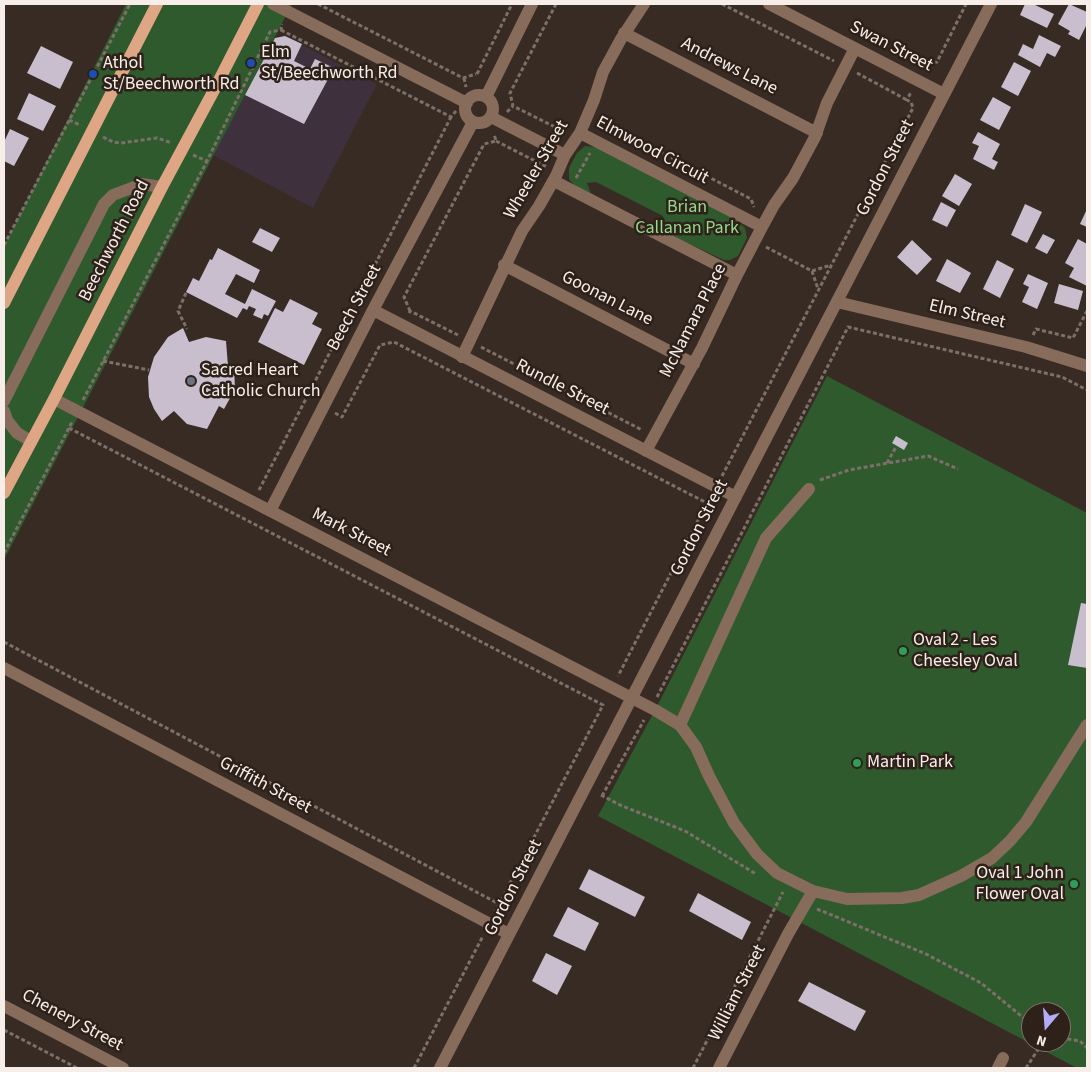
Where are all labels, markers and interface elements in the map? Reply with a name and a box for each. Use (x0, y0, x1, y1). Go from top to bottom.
street label: Swan Street (846, 17, 936, 77)
street label: Andrews Lane (677, 33, 781, 101)
place label: Elm St/Beechworth Rd (261, 42, 398, 84)
place label: Athol St/Beechworth Rd (103, 53, 240, 96)
marker: Elm St/Beechworth Rd (245, 57, 257, 69)
marker: Athol St/Beechworth Rd (87, 68, 99, 80)
street label: Elmwood Circuit (592, 112, 712, 190)
street label: Gordon Street (852, 116, 920, 220)
street label: Wheeler Street (500, 117, 574, 223)
street label: Beechworth Road (75, 177, 155, 305)
park label: Brian Callanan Park (635, 197, 739, 240)
street label: McNamara Place (656, 260, 732, 382)
street label: Beech Street (323, 261, 387, 355)
street label: Goonan Lane (558, 267, 656, 331)
street label: Elm Street (927, 296, 1007, 334)
street label: Rundle Street (512, 355, 612, 421)
place label: Sacred Heart Catholic Church (201, 360, 320, 402)
marker: Sacred Heart Catholic Church (185, 375, 197, 387)
street label: Gordon Street (666, 476, 734, 580)
street label: Mark Street (308, 504, 394, 562)
place label: Oval 2 - Les Cheesley Oval (913, 630, 1018, 672)
marker: Oval 2 - Les Cheesley Oval (897, 645, 909, 657)
place label: Martin Park (867, 752, 953, 774)
street label: Griffith Street (215, 753, 315, 819)
marker: Martin Park (851, 757, 863, 769)
street label: Gordon Street (480, 836, 548, 940)
place label: Oval 1 John Flower Oval (976, 863, 1064, 906)
marker: Oval 1 John Flower Oval (1068, 878, 1080, 890)
street label: William Street (705, 941, 771, 1045)
street label: Chenery Street (18, 985, 126, 1057)
north arrow (1021, 1002, 1071, 1052)
text: N (1034, 1029, 1049, 1051)

